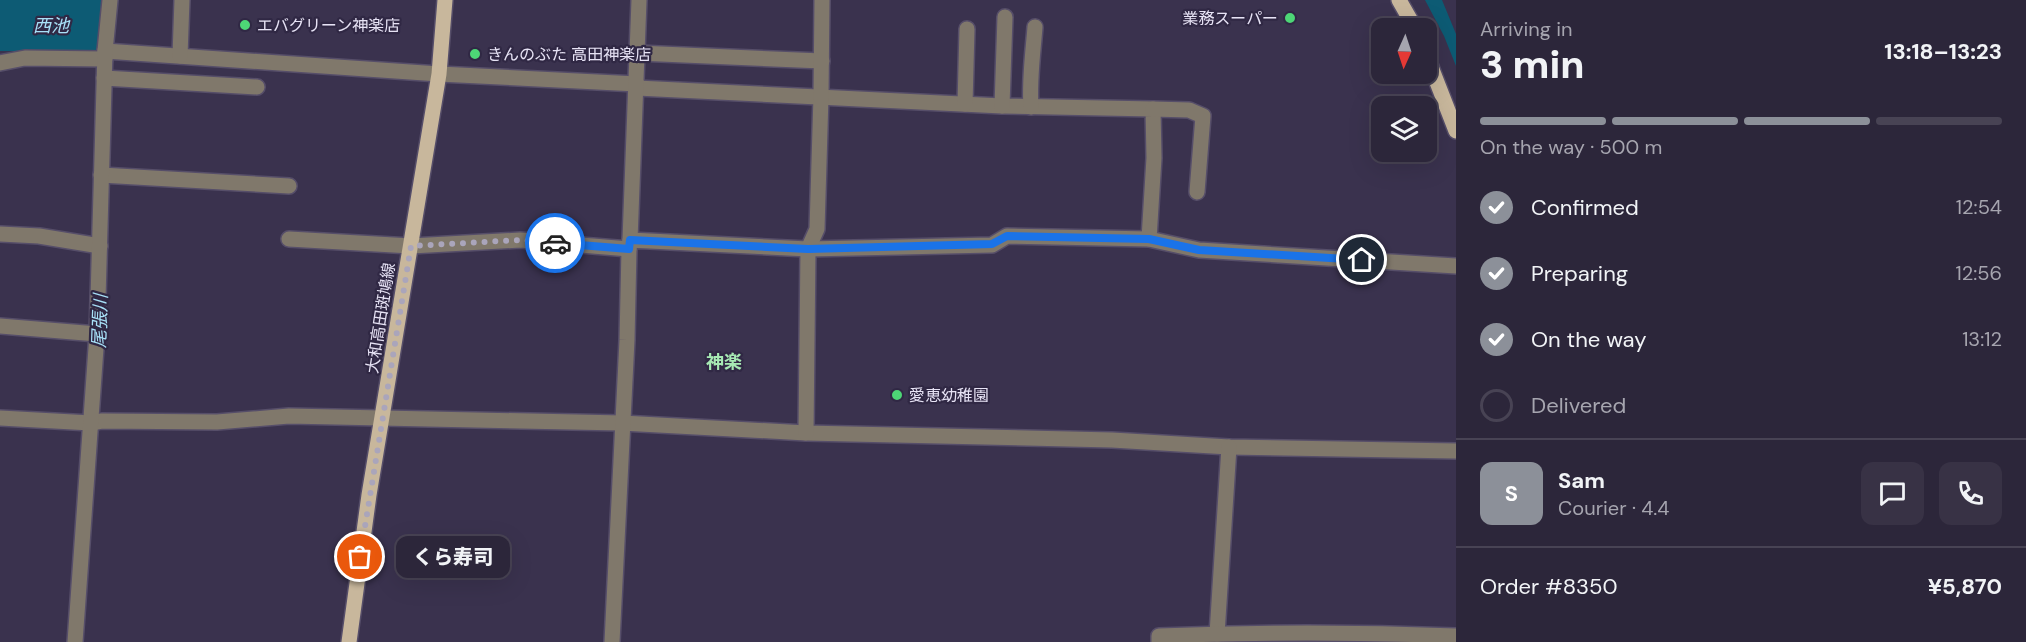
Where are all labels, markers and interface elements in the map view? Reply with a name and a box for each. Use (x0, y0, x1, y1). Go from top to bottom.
place label: 業務スーパー (1182, 8, 1278, 29)
marker: 業務スーパー (1283, 11, 1297, 25)
water label: 西池 (33, 14, 71, 38)
place label: エバグリーン神楽店 (257, 15, 400, 36)
text: Arriving in (1480, 16, 1572, 42)
marker: エバグリーン神楽店 (238, 18, 252, 32)
north arrow (1371, 18, 1437, 84)
map controls (1371, 18, 1437, 162)
text: 13:18–13:23 (1884, 37, 2002, 66)
text: 3 min (1480, 39, 1585, 90)
place label: きんのぶた 高田神楽店 (487, 44, 651, 65)
marker: きんのぶた 高田神楽店 (468, 47, 482, 61)
button: layers (1371, 96, 1437, 162)
text: On the way · 500 m (1480, 134, 1662, 160)
icon: check (1480, 191, 1513, 224)
text: Confirmed (1531, 193, 1639, 222)
text: 12:54 (1956, 194, 2002, 220)
courier (525, 213, 585, 273)
icon: car (539, 227, 572, 260)
pin (1336, 234, 1387, 285)
icon: home (1345, 243, 1378, 276)
icon: check (1480, 257, 1513, 290)
text: Preparing (1531, 259, 1628, 288)
text: 12:56 (1955, 260, 2002, 286)
street label: 大和高田斑鳩線 (361, 261, 400, 375)
water label: 尾張川 (87, 292, 113, 348)
icon: check (1480, 323, 1513, 356)
text: On the way (1531, 325, 1646, 354)
text: 13:12 (1962, 326, 2002, 352)
district label: 神楽 (706, 350, 742, 374)
place label: 愛恵幼稚園 (909, 385, 989, 406)
marker: 愛恵幼稚園 (890, 388, 904, 402)
text: Delivered (1531, 391, 1626, 420)
button: chat (1861, 462, 1924, 525)
button: phone (1939, 462, 2002, 525)
text: Sam (1558, 466, 1605, 495)
text: S (1505, 479, 1518, 508)
text: Courier · 4.4 (1558, 495, 1669, 521)
pin (334, 531, 385, 582)
callout: くら寿司 (396, 536, 510, 578)
icon: bag (343, 540, 376, 573)
text: くら寿司 (413, 544, 493, 570)
text: Order #8350 (1480, 572, 1618, 601)
text: ¥5,870 (1928, 572, 2002, 601)

